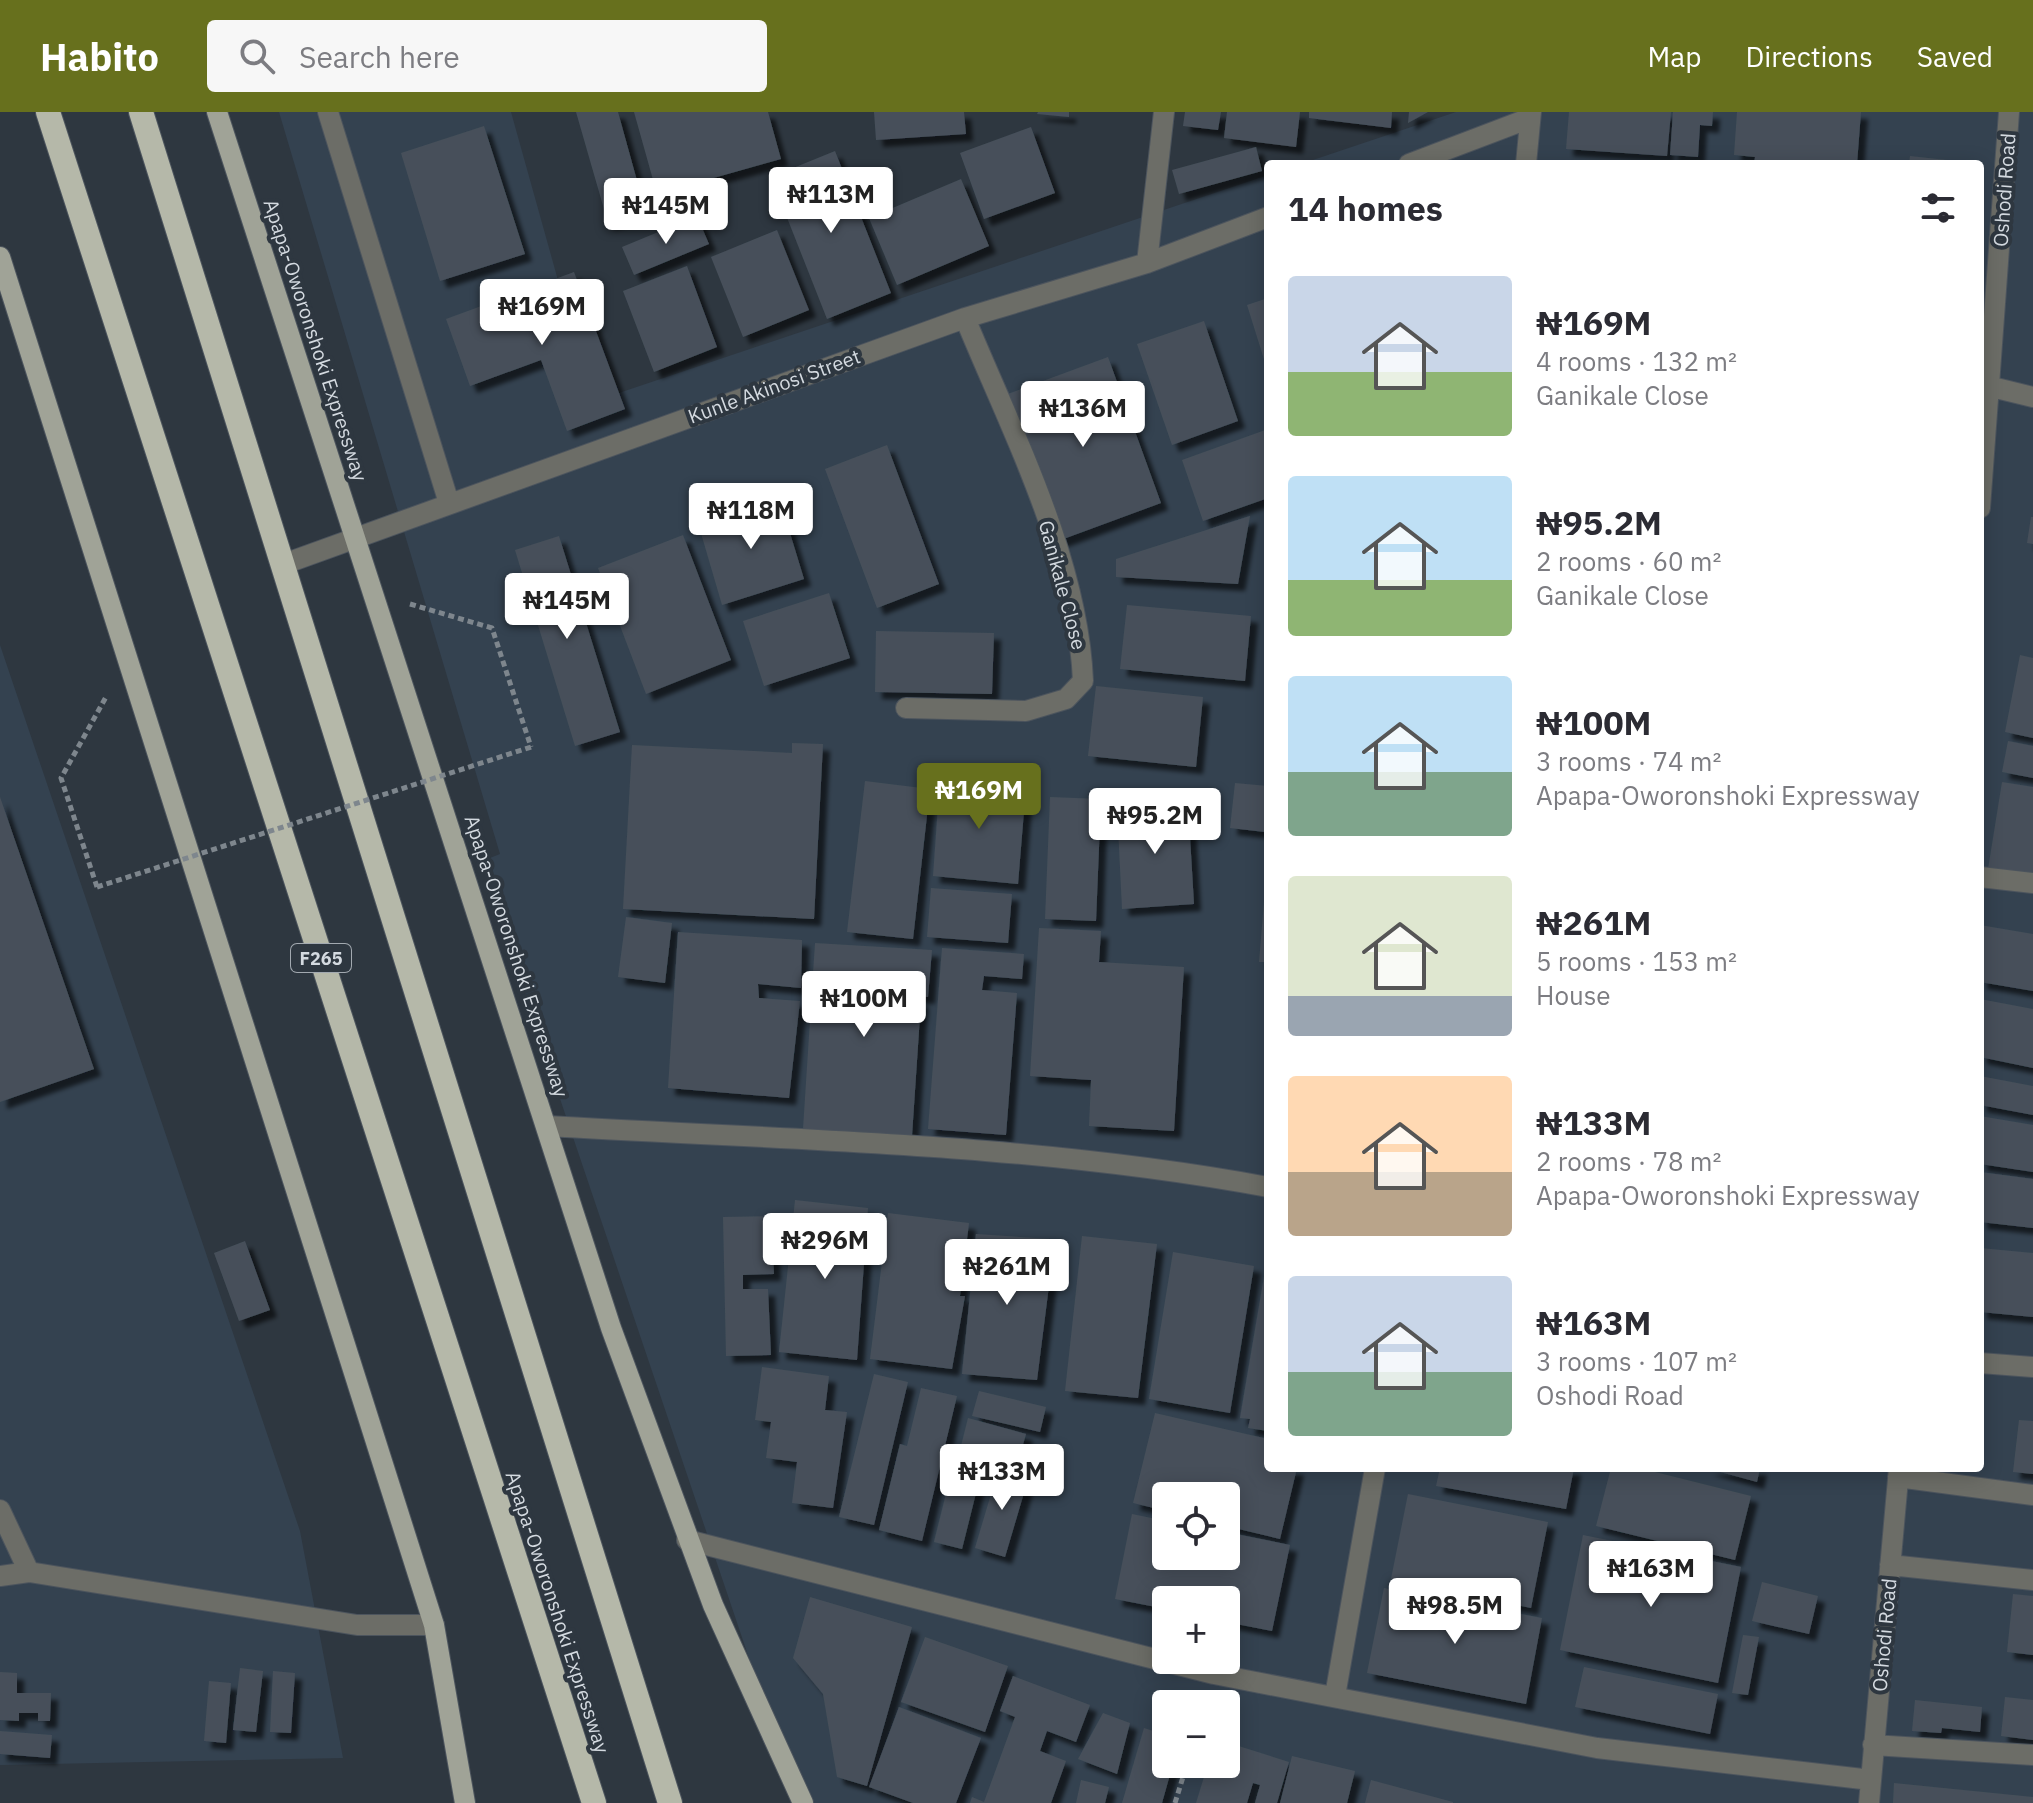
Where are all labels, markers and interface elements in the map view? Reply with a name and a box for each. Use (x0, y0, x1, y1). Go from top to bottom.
search box (207, 20, 767, 92)
text: Habito (40, 32, 159, 81)
icon: search (235, 34, 279, 78)
text: Search here (299, 37, 460, 76)
text: Map (1647, 38, 1701, 75)
text: Directions (1745, 38, 1873, 75)
text: Saved (1917, 38, 1993, 75)
street label: Oshodi Road (1987, 132, 2021, 248)
pin: ₦113M (775, 167, 887, 235)
text: ₦113M (787, 176, 875, 210)
pin: ₦145M (610, 178, 722, 246)
text: 14 homes (1288, 186, 1443, 230)
icon: filters (1916, 186, 1960, 230)
text: ₦145M (622, 187, 710, 221)
street label: Apapa-Oworonshoki Expressway (258, 196, 374, 485)
pin: ₦169M (486, 279, 598, 347)
text: ₦169M (498, 288, 586, 322)
text: ₦169M (1536, 300, 1651, 344)
icon: home (1352, 308, 1448, 404)
street label: Kunle Akinosi Street (684, 342, 864, 430)
text: 4 rooms · 132 m² (1536, 344, 1737, 378)
text: Ganikale Close (1536, 378, 1709, 412)
pin: ₦136M (1027, 381, 1139, 449)
text: ₦136M (1039, 390, 1127, 424)
pin: ₦118M (695, 483, 807, 551)
text: ₦118M (707, 492, 795, 526)
text: ₦95.2M (1536, 500, 1662, 544)
icon: home (1352, 508, 1448, 604)
street label: Ganikale Close (1033, 517, 1093, 653)
text: 2 rooms · 60 m² (1536, 544, 1721, 578)
pin: ₦145M (511, 573, 623, 641)
text: Ganikale Close (1536, 578, 1709, 612)
text: ₦145M (523, 582, 611, 616)
text: ₦100M (1536, 700, 1651, 744)
icon: home (1352, 708, 1448, 804)
text: 3 rooms · 74 m² (1536, 744, 1721, 778)
pin: ₦169M (923, 763, 1035, 831)
text: ₦169M (935, 772, 1023, 806)
text: Apapa-Oworonshoki Expressway (1536, 778, 1920, 812)
pin: ₦95.2M (1090, 788, 1220, 856)
text: ₦95.2M (1107, 797, 1203, 831)
street label: Apapa-Oworonshoki Expressway (459, 812, 575, 1101)
text: ₦261M (1536, 900, 1651, 944)
icon: home (1352, 908, 1448, 1004)
road number: F265 (291, 944, 351, 972)
text: 5 rooms · 153 m² (1536, 944, 1737, 978)
pin: ₦100M (808, 971, 920, 1039)
text: House (1536, 978, 1611, 1012)
text: ₦100M (820, 980, 908, 1014)
text: ₦133M (1536, 1100, 1651, 1144)
icon: home (1352, 1108, 1448, 1204)
text: 2 rooms · 78 m² (1536, 1144, 1721, 1178)
text: Apapa-Oworonshoki Expressway (1536, 1178, 1920, 1212)
pin: ₦296M (769, 1213, 881, 1281)
text: ₦296M (781, 1222, 869, 1256)
pin: ₦261M (951, 1239, 1063, 1307)
text: ₦261M (963, 1248, 1051, 1282)
text: ₦163M (1536, 1300, 1651, 1344)
icon: home (1352, 1308, 1448, 1404)
text: 3 rooms · 107 m² (1536, 1344, 1737, 1378)
text: Oshodi Road (1536, 1378, 1684, 1412)
pin: ₦133M (946, 1444, 1058, 1512)
text: ₦133M (958, 1453, 1046, 1487)
street label: Apapa-Oworonshoki Expressway (500, 1468, 616, 1757)
map controls (1152, 1482, 1240, 1778)
button: locate (1152, 1482, 1240, 1570)
pin: ₦163M (1595, 1541, 1707, 1609)
text: ₦163M (1607, 1550, 1695, 1584)
street label: Oshodi Road (1866, 1577, 1902, 1693)
pin: ₦98.5M (1390, 1578, 1520, 1646)
button: + (1152, 1586, 1240, 1674)
text: ₦98.5M (1407, 1587, 1503, 1621)
button: − (1152, 1690, 1240, 1778)

